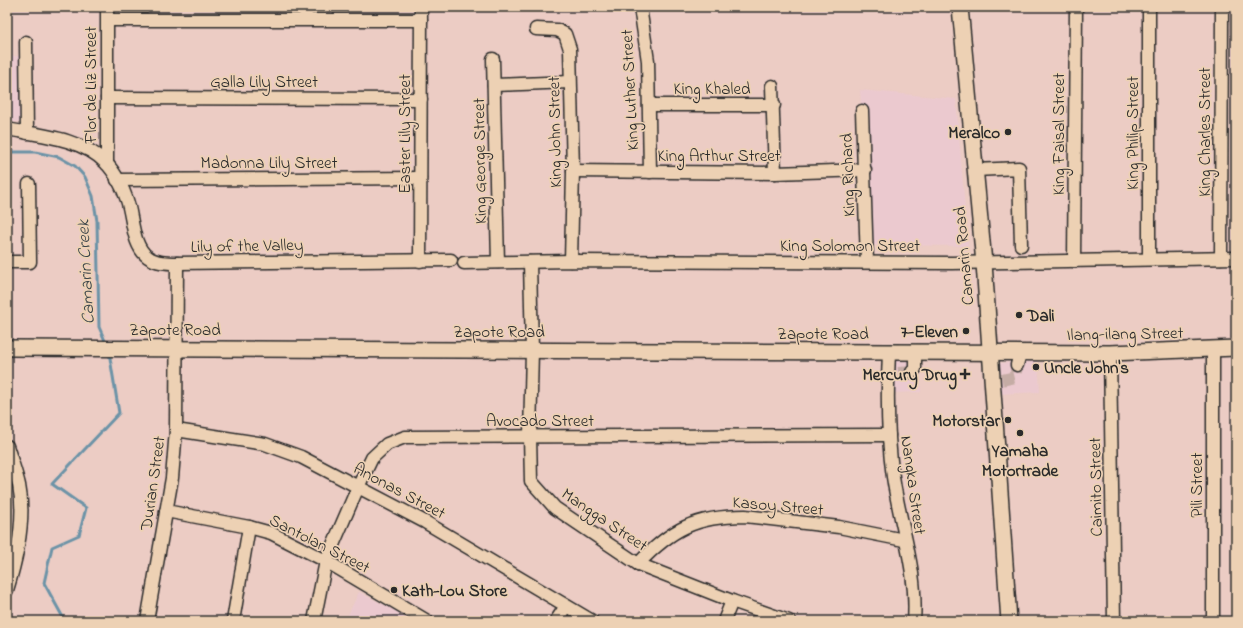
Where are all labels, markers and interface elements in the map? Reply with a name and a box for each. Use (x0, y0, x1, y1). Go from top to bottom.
street label: Flor de Liz Street (79, 26, 104, 145)
street label: King Luther Street (615, 28, 648, 151)
street label: King Charles Street (1193, 67, 1220, 197)
street label: Galla Lily Street (210, 70, 318, 96)
street label: King Faisal Street (1047, 72, 1074, 195)
street label: Easter Lily Street (393, 74, 419, 194)
street label: King John Street (542, 76, 571, 188)
street label: King Philip Street (1121, 76, 1148, 190)
street label: King Khaled (673, 77, 751, 104)
street label: King George Street (467, 97, 496, 224)
place label: Meralco (948, 121, 1000, 146)
marker: Meralco (1003, 127, 1013, 137)
street label: King Richard (835, 132, 864, 217)
street label: King Arthur Street (657, 144, 781, 171)
street label: Madonna Lily Street (201, 151, 338, 177)
street label: Camarin Road (948, 205, 981, 306)
water label: Camarin Creek (71, 218, 103, 325)
street label: Lily of the Valley (191, 233, 304, 261)
street label: King Solomon Street (780, 234, 920, 261)
place label: Dali (1026, 304, 1055, 329)
marker: Dali (1014, 310, 1024, 320)
street label: Zapote Road (129, 318, 221, 343)
street label: Zapote Road (453, 320, 545, 345)
place label: 7-Eleven (901, 320, 959, 345)
street label: Ilang-ilang Street (1066, 321, 1184, 350)
street label: Zapote Road (777, 322, 869, 347)
marker: 7-Eleven (961, 326, 971, 336)
place label: Uncle John's (1044, 356, 1129, 381)
marker: Uncle John's (1031, 362, 1041, 372)
place label: Mercury Drug (863, 363, 957, 390)
marker: Mercury Drug (960, 369, 970, 379)
street label: Avocado Street (486, 409, 594, 434)
place label: Motorstar (932, 409, 1001, 434)
marker: Motorstar (1003, 415, 1013, 425)
marker: Yamaha Motortrade (1015, 428, 1025, 438)
street label: Durian Street (134, 434, 173, 533)
street label: Nangka Street (891, 434, 932, 537)
street label: Caimito Street (1083, 437, 1110, 537)
place label: Yamaha Motortrade (982, 439, 1060, 484)
street label: Pili Street (1185, 452, 1210, 517)
street label: Anonas Street (349, 457, 450, 526)
street label: Mangga Street (555, 482, 653, 560)
street label: Kasoy Street (731, 490, 825, 524)
street label: Santolan Street (265, 508, 374, 581)
place label: Kath-Lou Store (402, 579, 508, 604)
marker: Kath-Lou Store (389, 585, 399, 595)

